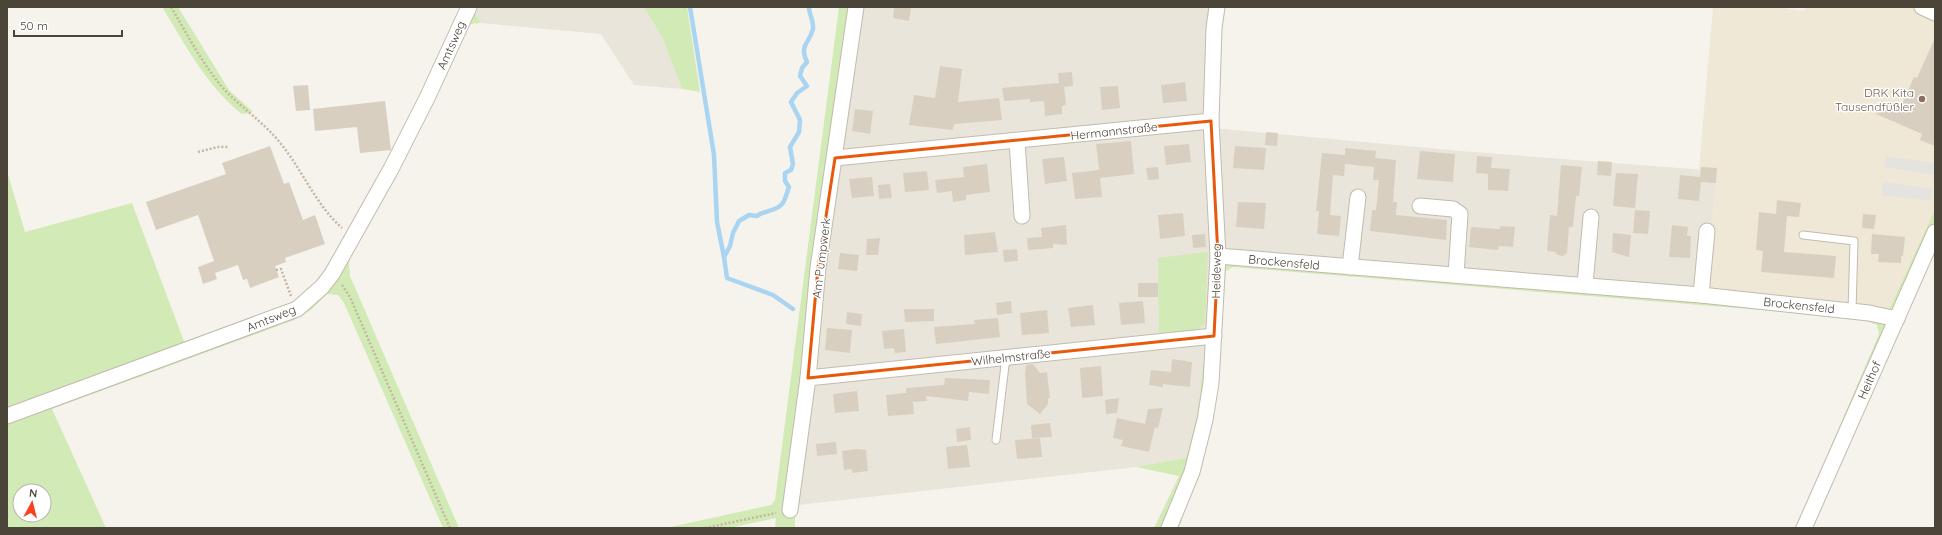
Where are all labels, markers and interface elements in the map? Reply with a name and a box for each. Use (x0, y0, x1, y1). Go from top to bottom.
scale bar (14, 12, 122, 38)
text: 50 m (20, 18, 48, 33)
street label: Amtsweg (434, 18, 468, 72)
place label: DRK Kita Tausendfüßler (1835, 85, 1914, 114)
marker: DRK Kita Tausendfüßler (1917, 94, 1927, 104)
street label: Hermannstraße (1070, 119, 1159, 143)
street label: Am Pumpwerk (809, 217, 833, 299)
street label: Heideweg (1208, 243, 1224, 299)
street label: Brockensfeld (1248, 251, 1320, 273)
street label: Brockensfeld (1763, 294, 1835, 316)
street label: Amtsweg (244, 301, 298, 335)
street label: Wilhelmstraße (971, 345, 1052, 369)
street label: Heithof (1854, 358, 1884, 402)
north arrow (12, 483, 52, 523)
text: N (28, 486, 38, 501)

